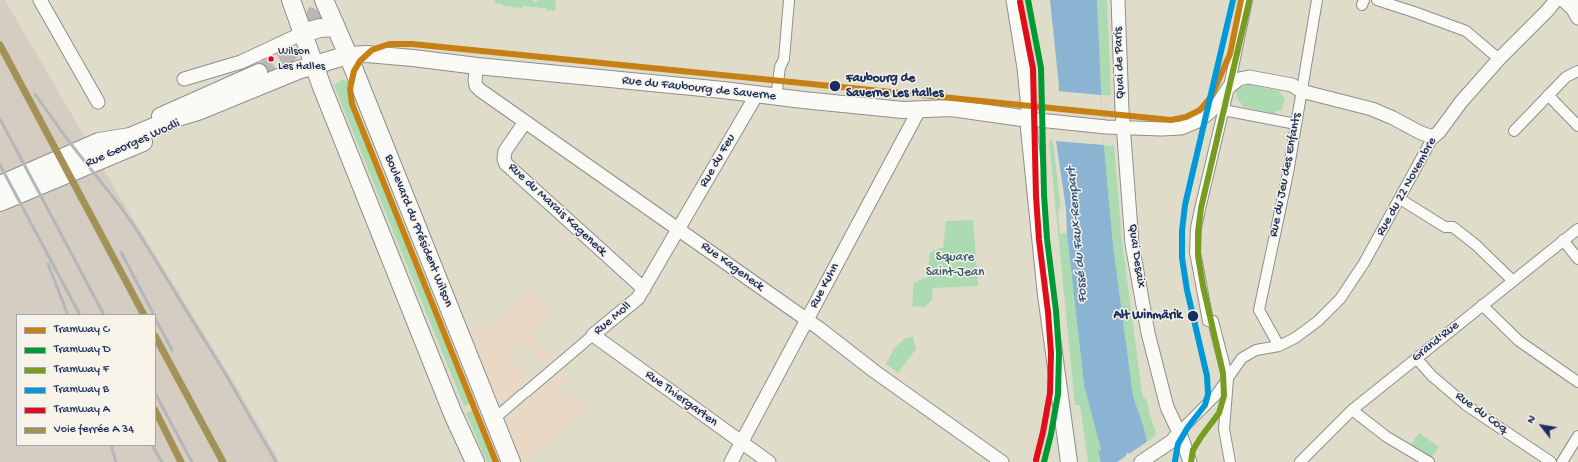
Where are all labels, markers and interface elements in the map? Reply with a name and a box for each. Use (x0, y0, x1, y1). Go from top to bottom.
street label: Quai de Paris (1111, 27, 1129, 99)
place label: Wilson Les Halles (278, 45, 325, 73)
marker: Wilson Les Halles (266, 54, 276, 64)
place label: Faubourg de Saverne Les Halles (846, 71, 943, 102)
street label: Rue du Faubourg de Saverne (621, 73, 777, 105)
marker: Faubourg de Saverne Les Halles (828, 79, 842, 93)
street label: Rue du Jeu des Enfants (1266, 112, 1306, 238)
street label: Rue Georges Wodli (83, 116, 183, 172)
street label: Rue du Feu (697, 132, 739, 190)
street label: Rue du 22 Novembre (1373, 135, 1441, 239)
street label: Boulevard du Président Wilson (380, 152, 456, 310)
street label: Rue du Marais Kageneck (504, 160, 610, 260)
water label: Fossé du Faux-Rempart (1064, 166, 1092, 304)
street label: Quai Desaix (1124, 223, 1148, 289)
street label: Rue Kageneck (697, 239, 767, 295)
park label: Square Saint-Jean (926, 250, 984, 281)
street label: Rue Kuhn (807, 261, 843, 311)
street label: Rue Moll (591, 299, 635, 339)
place label: Alt Winmärik (1113, 308, 1182, 324)
marker: Alt Winmärik (1186, 309, 1200, 323)
legend (16, 314, 156, 446)
street label: Grand'Rue (1409, 318, 1463, 366)
text: Tramway C (54, 323, 109, 337)
text: Tramway D (54, 343, 111, 357)
text: Tramway F (54, 363, 109, 377)
street label: Rue Thiergarten (642, 367, 720, 431)
text: Tramway B (54, 383, 109, 397)
street label: Rue du Coq (1452, 389, 1510, 437)
text: Tramway A (54, 403, 110, 417)
north arrow (1522, 406, 1562, 446)
text: N (1525, 414, 1539, 426)
text: Voie ferrée A 34 (54, 423, 134, 437)

